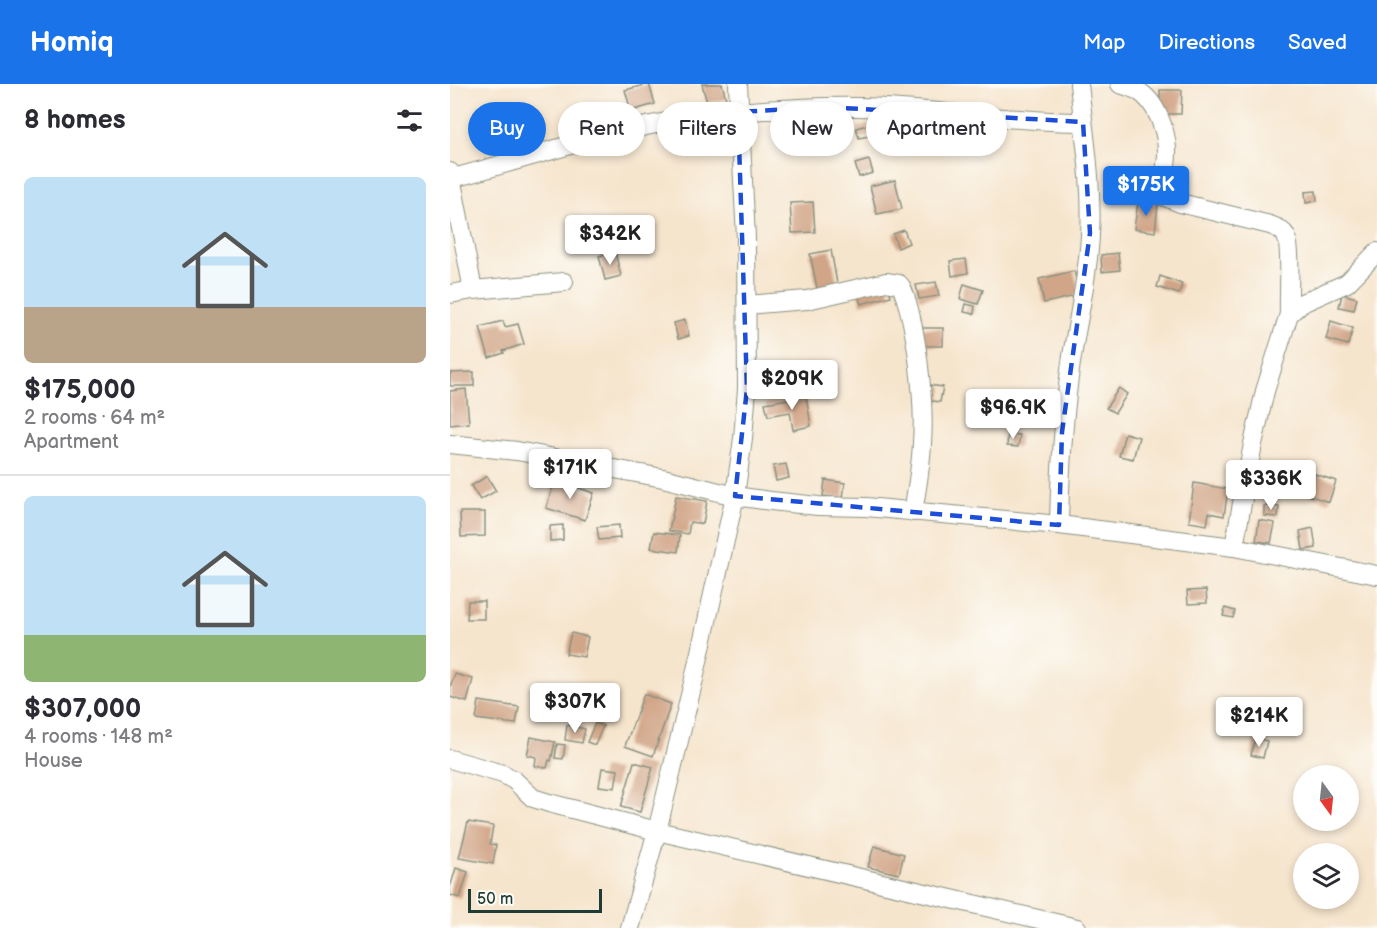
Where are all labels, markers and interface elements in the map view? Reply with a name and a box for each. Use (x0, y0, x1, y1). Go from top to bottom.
text: Homiq (30, 26, 114, 59)
text: Map (1083, 30, 1126, 55)
text: Directions (1159, 30, 1255, 55)
text: Saved (1288, 30, 1347, 55)
chip: Buy (468, 102, 546, 156)
chip: Rent (558, 102, 645, 156)
chip: Filters (657, 102, 758, 156)
chip: New (770, 102, 854, 156)
chip: Apartment (866, 102, 1007, 156)
icon: filters (393, 104, 426, 137)
text: 8 homes (24, 105, 126, 136)
pin: $175K (1104, 166, 1188, 217)
text: $175K (1117, 173, 1175, 197)
pin: $342K (568, 215, 652, 266)
icon: home (171, 216, 279, 324)
text: $342K (579, 222, 641, 246)
pin: $209K (750, 360, 834, 411)
text: $209K (761, 367, 823, 391)
text: $175,000 (24, 375, 136, 406)
pin: $96.9K (964, 389, 1062, 440)
text: $96.9K (980, 396, 1046, 420)
text: 2 rooms · 64 m² (24, 406, 165, 430)
text: Apartment (24, 430, 119, 454)
pin: $171K (528, 449, 612, 500)
text: $171K (543, 456, 597, 480)
pin: $336K (1229, 460, 1313, 511)
text: $336K (1240, 467, 1302, 491)
icon: home (171, 535, 279, 643)
pin: $307K (533, 683, 617, 734)
text: $307K (544, 690, 606, 714)
text: $307,000 (24, 694, 141, 725)
pin: $214K (1217, 697, 1301, 748)
text: $214K (1230, 704, 1288, 728)
text: 4 rooms · 148 m² (24, 725, 173, 749)
text: House (24, 749, 83, 773)
north arrow (1293, 765, 1359, 831)
map controls (1293, 765, 1359, 909)
button: layers (1293, 843, 1359, 909)
scale bar (468, 886, 602, 914)
text: 50 m (477, 890, 513, 909)

